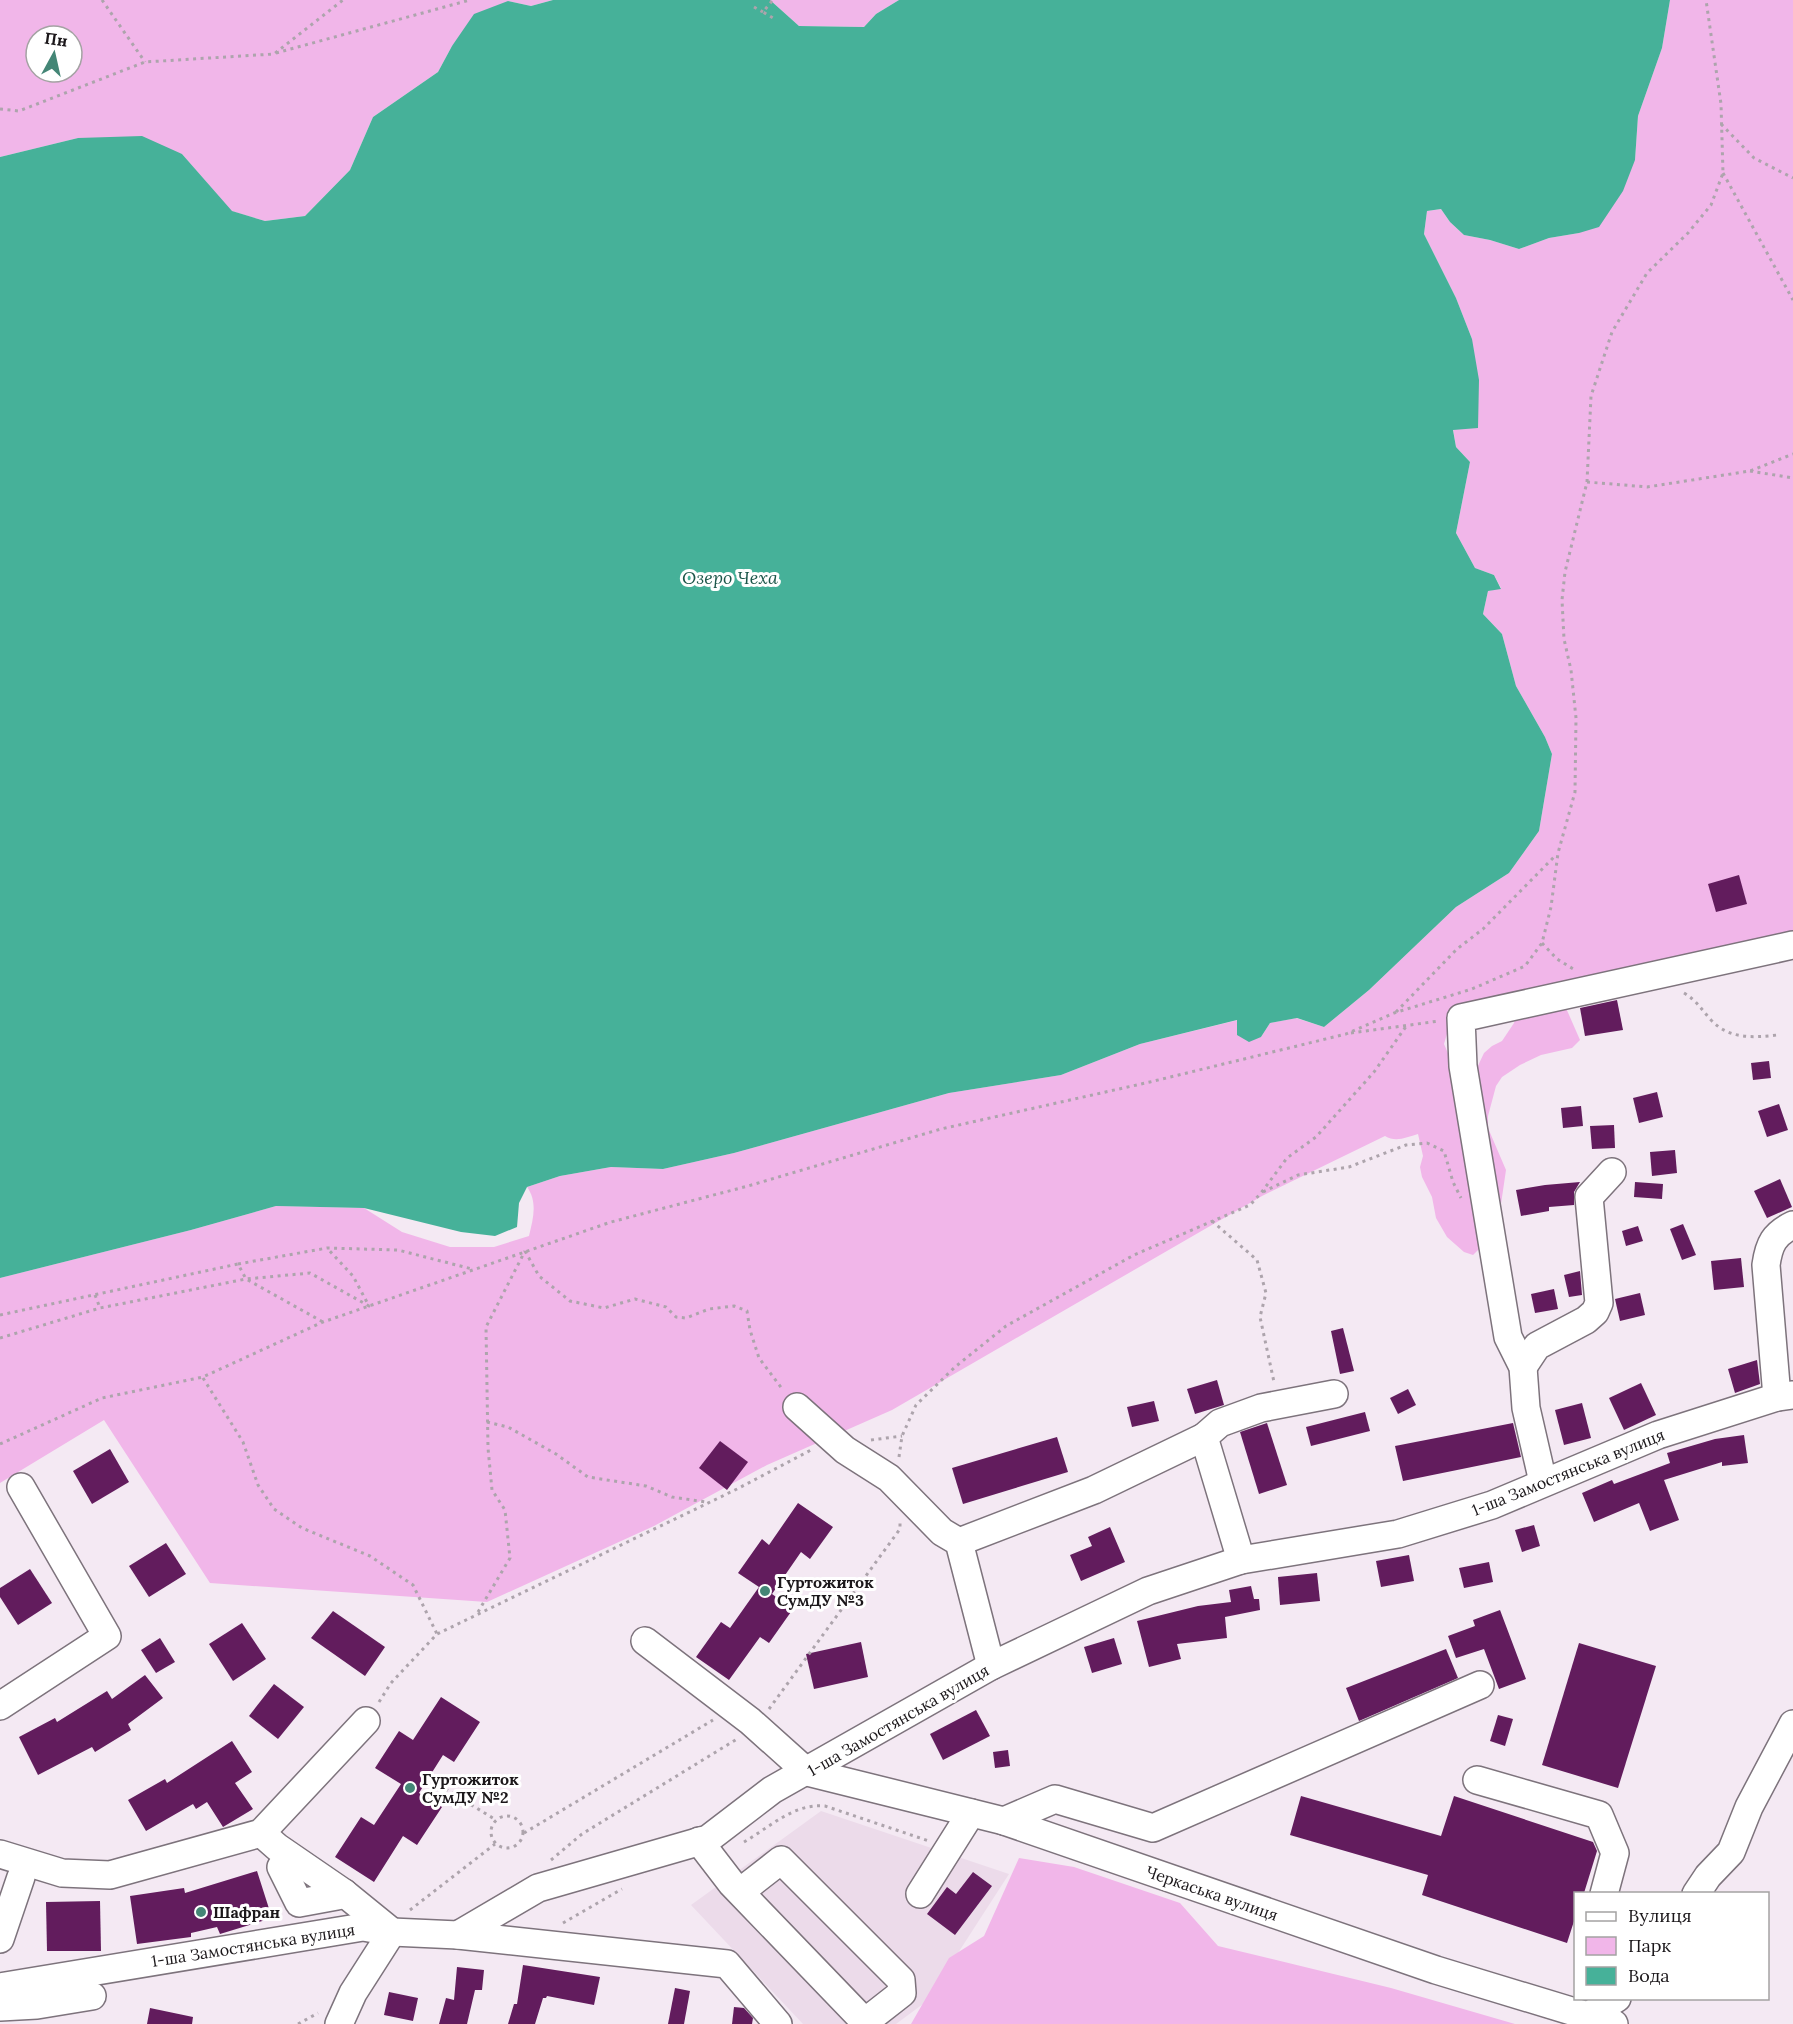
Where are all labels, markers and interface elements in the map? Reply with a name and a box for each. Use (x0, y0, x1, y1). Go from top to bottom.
north arrow (24, 24, 84, 84)
text: Пн (43, 28, 69, 51)
water label: Озеро Чеха (682, 566, 778, 589)
street label: 1-ша Замостянська вулиця (1469, 1424, 1667, 1520)
place label: Гуртожиток СумДУ №3 (777, 1572, 874, 1610)
marker: Гуртожиток СумДУ №3 (758, 1584, 772, 1598)
street label: 1-ша Замостянська вулиця (804, 1660, 992, 1780)
place label: Гуртожиток СумДУ №2 (422, 1769, 519, 1807)
marker: Гуртожиток СумДУ №2 (403, 1781, 417, 1795)
street label: Черкаська вулиця (1143, 1861, 1281, 1925)
legend (1574, 1892, 1769, 2000)
place label: Шафран (213, 1902, 280, 1922)
text: Вулиця (1628, 1904, 1691, 1927)
marker: Шафран (194, 1905, 208, 1919)
street label: 1-ша Замостянська вулиця (150, 1919, 356, 1971)
text: Парк (1628, 1934, 1672, 1957)
text: Вода (1628, 1964, 1670, 1987)

